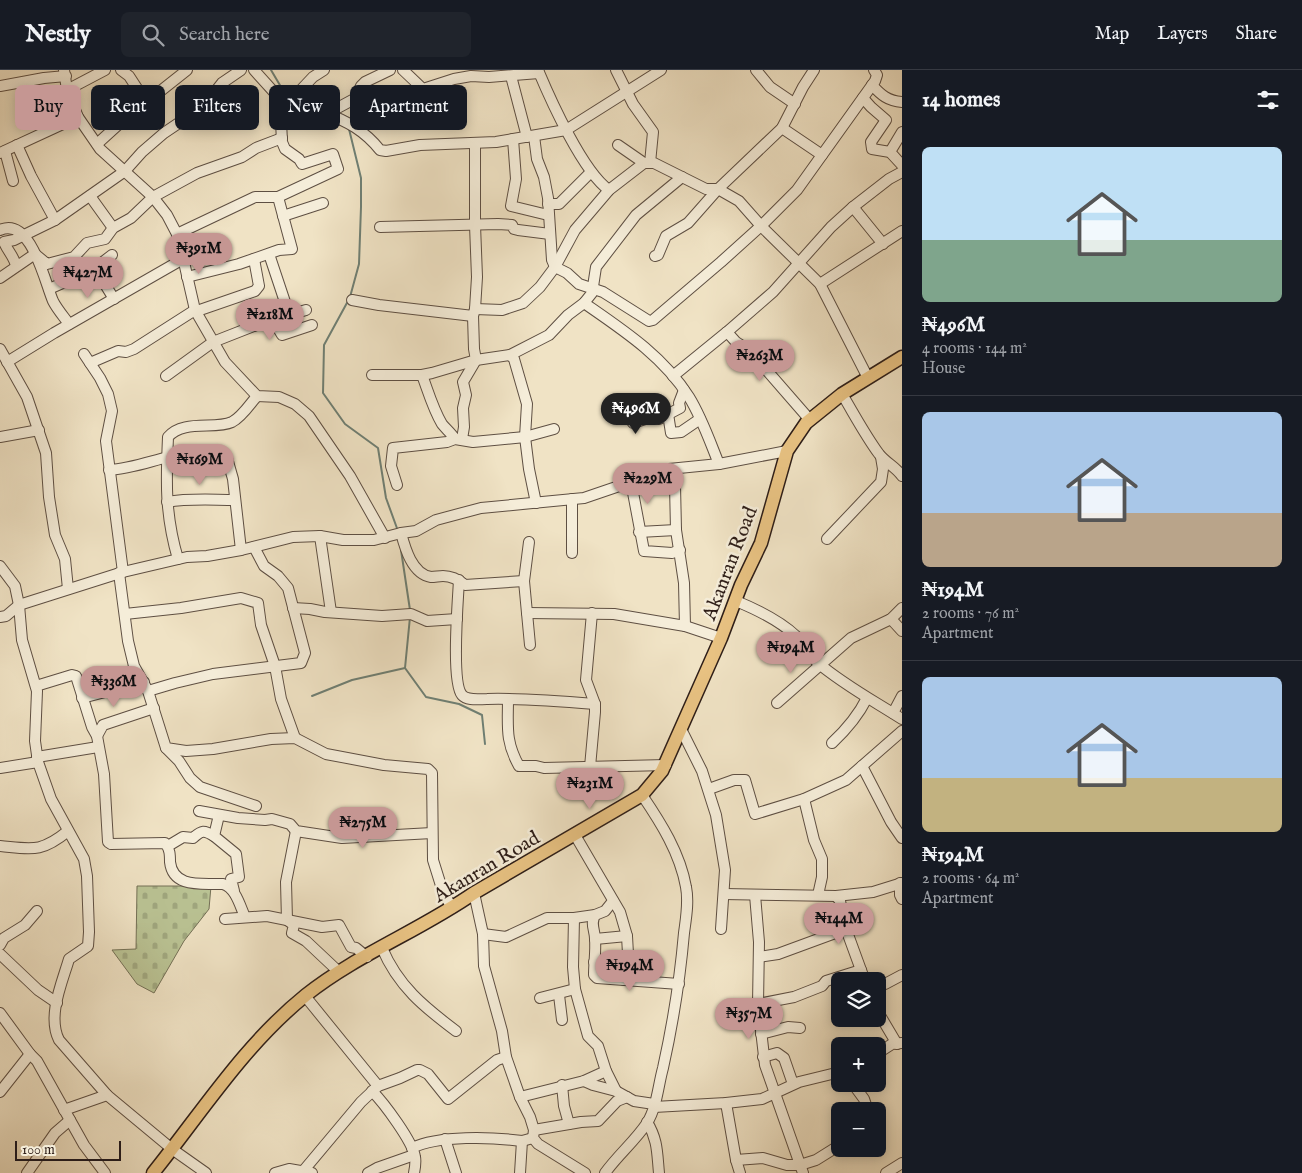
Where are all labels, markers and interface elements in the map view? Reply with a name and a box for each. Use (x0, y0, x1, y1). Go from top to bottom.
search box (121, 12, 471, 57)
text: Nestly (25, 19, 91, 50)
icon: search (139, 21, 167, 49)
text: Search here (179, 23, 269, 47)
text: Map (1095, 23, 1129, 46)
text: Layers (1157, 23, 1208, 46)
text: Share (1236, 23, 1277, 46)
chip: Buy (15, 85, 81, 130)
chip: Rent (91, 85, 165, 130)
chip: Filters (175, 85, 259, 130)
chip: New (269, 85, 340, 130)
chip: Apartment (350, 85, 467, 130)
icon: filters (1254, 86, 1282, 114)
text: 14 homes (922, 87, 1000, 114)
icon: home (1057, 179, 1147, 269)
pin: ₦391M (164, 232, 234, 275)
text: ₦391M (176, 239, 222, 259)
pin: ₦427M (53, 256, 123, 299)
text: ₦427M (63, 263, 113, 283)
pin: ₦218M (235, 298, 305, 341)
text: ₦218M (247, 305, 293, 325)
text: ₦496M (922, 312, 985, 339)
text: 4 rooms · 144 m² (922, 339, 1027, 359)
pin: ₦263M (725, 340, 795, 382)
text: ₦263M (737, 346, 783, 366)
text: House (922, 359, 965, 379)
pin: ₦496M (601, 392, 671, 435)
text: ₦496M (612, 399, 660, 419)
pin: ₦169M (165, 444, 235, 486)
icon: home (1057, 445, 1147, 535)
text: ₦169M (177, 450, 223, 470)
pin: ₦229M (613, 462, 683, 505)
text: ₦229M (624, 469, 672, 489)
street label: Akanran Road (697, 503, 764, 625)
text: ₦194M (922, 577, 984, 604)
text: 2 rooms · 76 m² (922, 604, 1019, 624)
text: Apartment (922, 624, 993, 644)
pin: ₦194M (756, 632, 826, 674)
text: ₦194M (767, 638, 815, 658)
pin: ₦336M (79, 666, 149, 708)
text: ₦336M (91, 672, 137, 692)
icon: home (1057, 710, 1147, 800)
pin: ₦231M (555, 768, 625, 810)
text: ₦231M (567, 774, 613, 794)
pin: ₦275M (328, 806, 398, 849)
text: ₦275M (339, 813, 387, 833)
street label: Akanran Road (428, 826, 545, 909)
text: ₦194M (922, 842, 984, 869)
text: 2 rooms · 64 m² (922, 869, 1020, 889)
text: Apartment (922, 889, 993, 909)
pin: ₦144M (804, 902, 874, 945)
text: ₦144M (815, 909, 863, 929)
pin: ₦194M (595, 950, 665, 992)
text: ₦194M (606, 956, 654, 976)
map controls (831, 972, 886, 1157)
button: layers (831, 972, 886, 1027)
pin: ₦357M (714, 998, 784, 1040)
text: ₦357M (726, 1004, 772, 1024)
button: + (831, 1037, 886, 1092)
button: − (831, 1102, 886, 1157)
scale bar (15, 1138, 121, 1161)
text: 100 m (22, 1141, 55, 1159)

